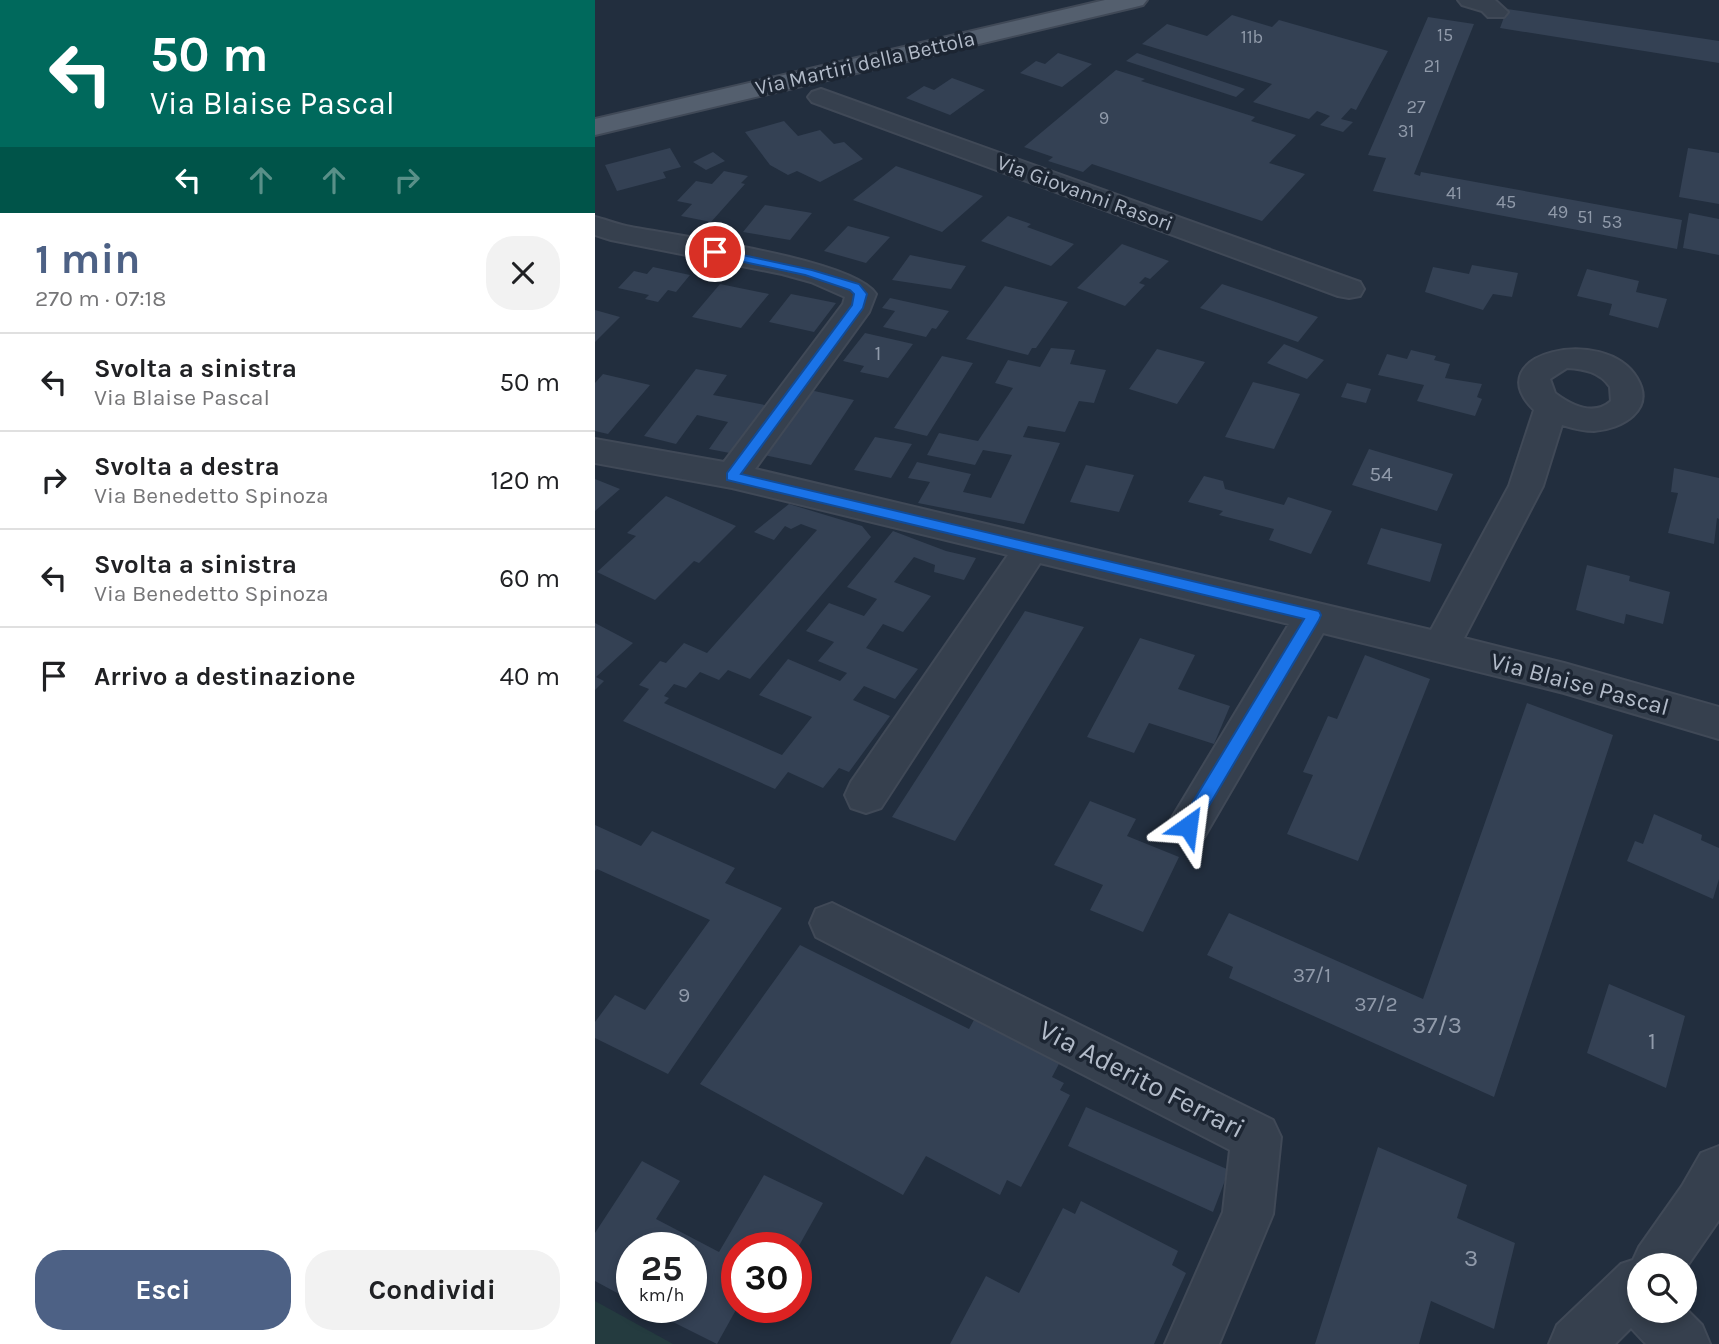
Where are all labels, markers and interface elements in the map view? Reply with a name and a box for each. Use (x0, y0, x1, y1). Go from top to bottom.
house number: 15 (1437, 24, 1453, 46)
text: 50 m (150, 26, 268, 83)
street label: Via Martiri della Bettola (753, 26, 977, 100)
house number: 11b (1241, 26, 1263, 48)
icon: left (35, 28, 126, 119)
house number: 21 (1424, 55, 1440, 77)
text: Via Blaise Pascal (150, 85, 395, 122)
house number: 27 (1407, 96, 1426, 118)
house number: 9 (1099, 107, 1109, 129)
house number: 31 (1398, 120, 1414, 142)
street label: Via Giovanni Rasori (994, 150, 1176, 236)
icon: left (169, 161, 207, 199)
icon: ahead (242, 161, 280, 199)
icon: ahead (315, 161, 353, 199)
icon: right (388, 161, 426, 199)
house number: 41 (1446, 182, 1462, 204)
house number: 45 (1496, 191, 1516, 213)
house number: 49 (1548, 201, 1568, 223)
house number: 51 (1577, 206, 1593, 228)
house number: 53 (1602, 211, 1622, 233)
pin (685, 222, 745, 282)
icon: arrive (696, 233, 734, 271)
text: 1 min (35, 234, 140, 284)
button: close (486, 236, 560, 310)
text: 270 m · 07:18 (35, 285, 166, 312)
house number: 1 (875, 341, 881, 365)
text: Svolta a sinistra (94, 353, 297, 384)
icon: left (35, 363, 73, 401)
text: 50 m (499, 367, 560, 398)
text: Via Blaise Pascal (94, 384, 270, 411)
text: Svolta a destra (94, 451, 280, 482)
icon: right (35, 461, 73, 499)
house number: 54 (1369, 462, 1393, 486)
text: 120 m (490, 465, 560, 496)
text: Via Benedetto Spinoza (94, 482, 329, 509)
text: Svolta a sinistra (94, 549, 297, 580)
icon: left (35, 559, 73, 597)
text: 60 m (499, 563, 560, 594)
text: Via Benedetto Spinoza (94, 580, 329, 607)
street label: Via Blaise Pascal (1488, 647, 1672, 721)
icon: arrive (35, 657, 73, 695)
text: Arrivo a destinazione (94, 661, 356, 692)
text: 40 m (500, 661, 560, 692)
position arrow (1151, 789, 1225, 863)
house number: 37/1 (1293, 963, 1331, 987)
house number: 9 (678, 983, 690, 1007)
house number: 37/2 (1354, 992, 1398, 1016)
house number: 37/3 (1412, 1011, 1462, 1039)
street label: Via Aderito Ferrari (1034, 1013, 1250, 1145)
house number: 1 (1648, 1027, 1656, 1055)
speed limit sign: 30 (721, 1232, 812, 1323)
house number: 3 (1464, 1244, 1478, 1272)
text: 25 (641, 1248, 682, 1289)
button: Esci (35, 1250, 291, 1330)
button: Condividi (305, 1250, 560, 1330)
map controls (1627, 1253, 1697, 1323)
button: search (1627, 1253, 1697, 1323)
text: km/h (639, 1284, 684, 1306)

